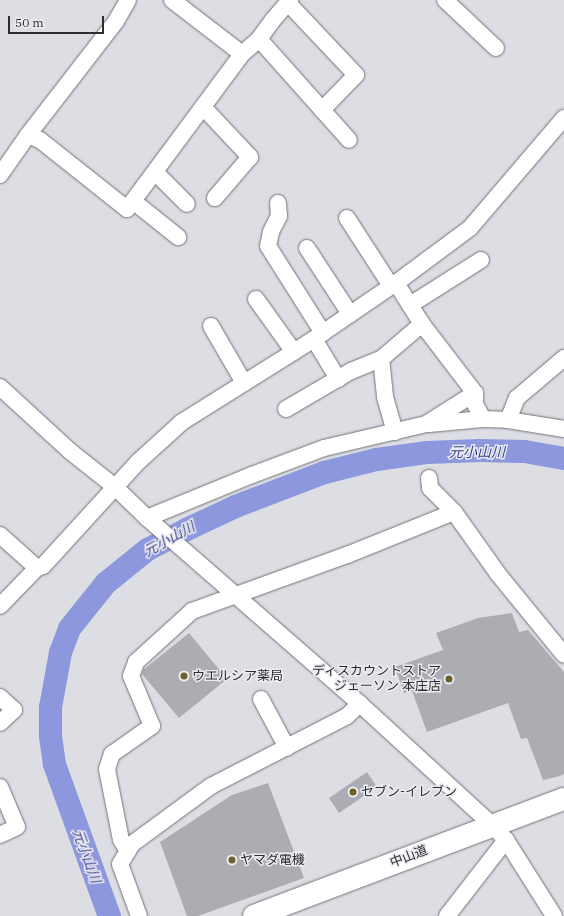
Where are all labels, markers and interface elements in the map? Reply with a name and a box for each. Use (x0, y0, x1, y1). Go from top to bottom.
scale bar (10, 8, 106, 34)
text: 50 m (15, 15, 44, 30)
water label: 元小山川 (449, 444, 505, 460)
water label: 元小山川 (140, 518, 198, 560)
place label: ディスカウントストア ジェーソン 本庄店 (311, 664, 441, 695)
place label: ウエルシア薬局 (192, 668, 283, 684)
marker: ウエルシア薬局 (179, 671, 189, 681)
marker: ディスカウントストア ジェーソン 本庄店 (444, 674, 454, 684)
place label: セブン-イレブン (361, 784, 457, 800)
marker: セブン-イレブン (348, 787, 358, 797)
water label: 元小山川 (70, 827, 104, 885)
street label: 中山道 (388, 843, 430, 871)
place label: ヤマダ電機 (240, 852, 305, 868)
marker: ヤマダ電機 (227, 855, 237, 865)

